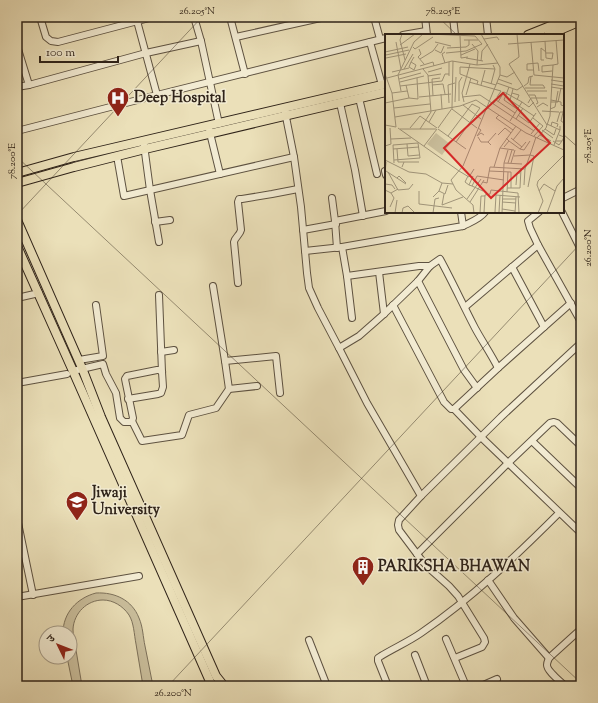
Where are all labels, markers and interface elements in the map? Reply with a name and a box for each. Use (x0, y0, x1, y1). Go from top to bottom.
text: 26.205°N (179, 4, 215, 19)
text: 78.205°E (426, 4, 460, 19)
inset map (385, 34, 564, 213)
scale bar (40, 38, 118, 64)
text: 100 m (46, 44, 75, 62)
hospital icon: Deep Hospital (105, 85, 131, 118)
place label: Deep Hospital (134, 88, 227, 109)
text: 78.205°E (581, 129, 596, 163)
text: 78.200°E (5, 143, 20, 179)
text: 26.200°N (581, 229, 596, 267)
place label: Jiwaji University (91, 483, 161, 521)
school or university icon: Jiwaji University (64, 489, 90, 522)
building icon: PARIKSHA BHAWAN (350, 554, 376, 587)
place label: PARIKSHA BHAWAN (378, 557, 530, 578)
north arrow (38, 625, 78, 665)
text: उ (43, 630, 60, 647)
text: 26.200°N (154, 686, 192, 701)

